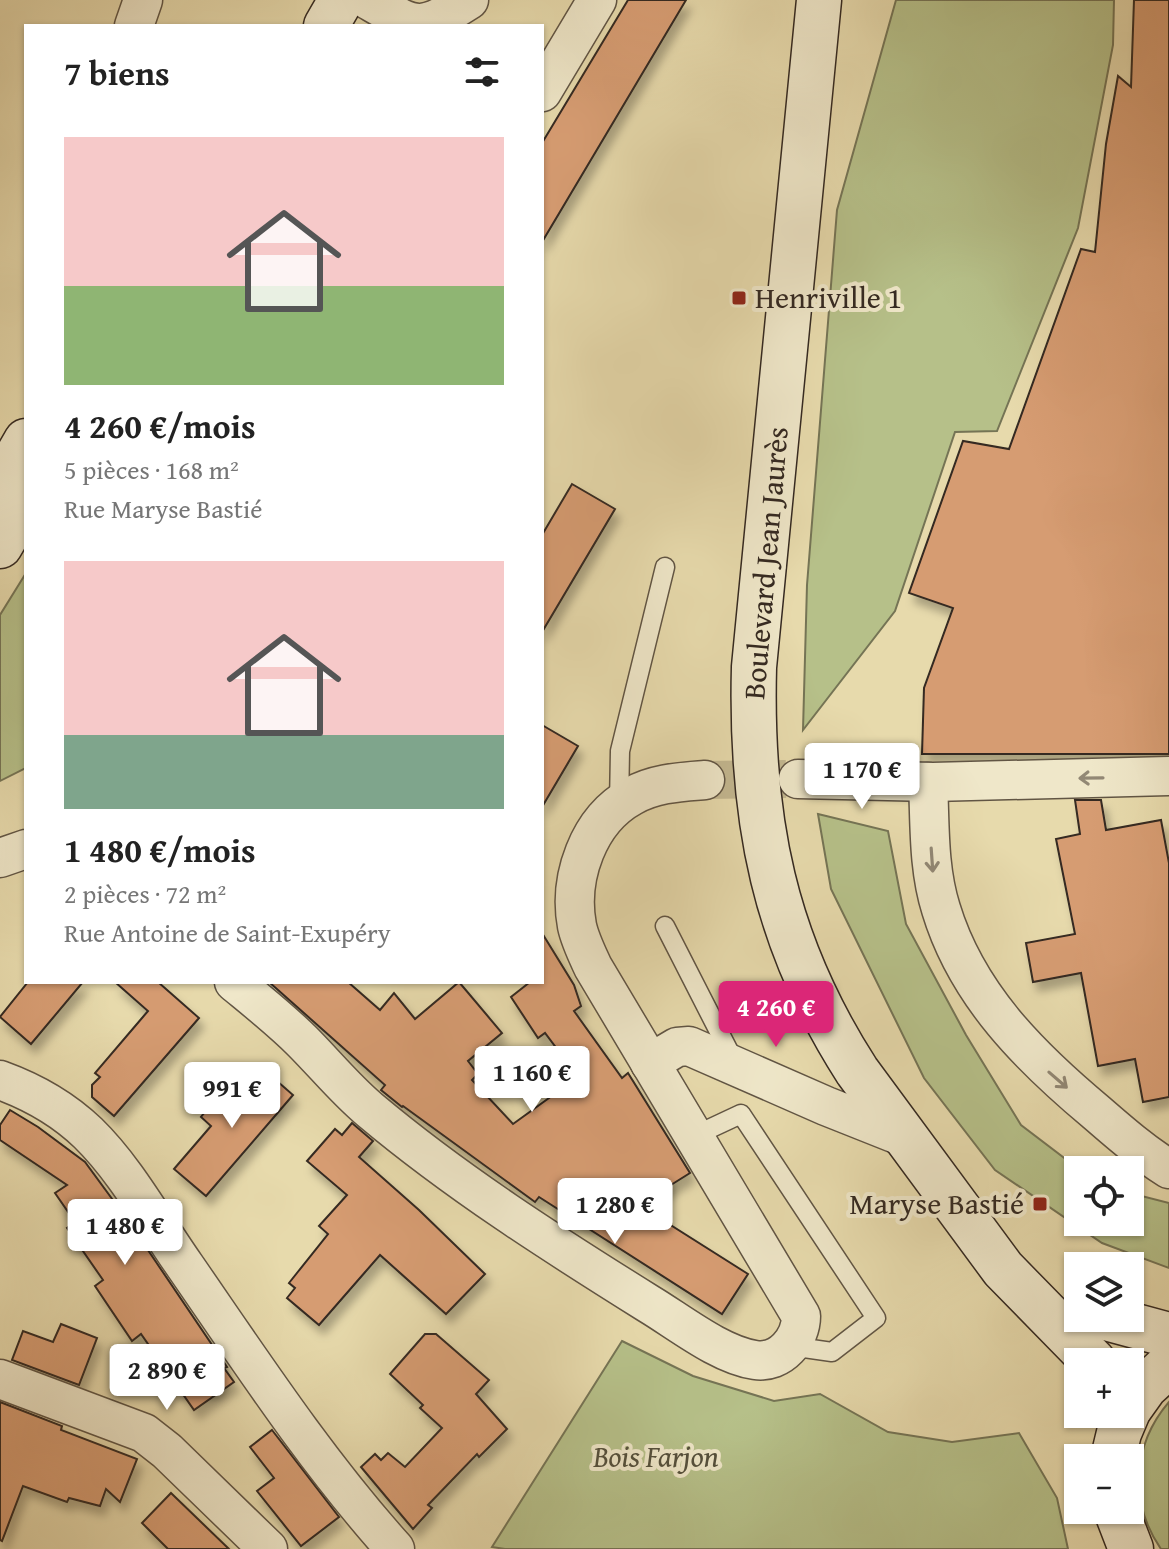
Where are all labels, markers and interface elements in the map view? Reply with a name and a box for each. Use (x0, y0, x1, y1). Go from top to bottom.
text: 7 biens (64, 48, 170, 97)
icon: filters (460, 50, 504, 94)
icon: home (212, 189, 356, 333)
place label: Henriville 1 (755, 275, 902, 319)
marker: Henriville 1 (730, 289, 748, 307)
text: 4 260 €/mois (64, 401, 256, 450)
street label: Boulevard Jean Jaurès (731, 425, 799, 701)
text: 5 pièces · 168 m² (64, 450, 239, 489)
text: Rue Maryse Bastié (64, 489, 263, 528)
icon: home (212, 613, 356, 757)
pin: 1 170 € (788, 743, 936, 811)
text: 1 170 € (823, 749, 901, 788)
one-way arrow (1078, 770, 1105, 786)
text: 1 480 €/mois (64, 825, 256, 874)
one-way arrow (925, 846, 940, 873)
text: 2 pièces · 72 m² (64, 874, 226, 913)
text: Rue Antoine de Saint-Exupéry (64, 913, 391, 952)
pin: 4 260 € (702, 981, 850, 1049)
text: 4 260 € (737, 987, 815, 1026)
pin: 1 160 € (458, 1046, 606, 1114)
text: 1 160 € (493, 1052, 571, 1091)
pin: 991 € (176, 1062, 288, 1130)
text: 991 € (202, 1068, 262, 1107)
one-way arrow (1047, 1071, 1067, 1089)
map controls (1064, 1156, 1144, 1524)
button: locate (1064, 1156, 1144, 1236)
pin: 1 280 € (541, 1178, 689, 1246)
place label: Maryse Bastié (849, 1181, 1024, 1225)
text: 1 280 € (576, 1184, 654, 1223)
marker: Maryse Bastié (1031, 1195, 1049, 1213)
pin: 1 480 € (51, 1199, 199, 1267)
text: 1 480 € (86, 1205, 164, 1244)
button: layers (1064, 1252, 1144, 1332)
pin: 2 890 € (93, 1344, 241, 1412)
button: + (1064, 1348, 1144, 1428)
text: 2 890 € (128, 1350, 206, 1389)
park label: Bois Farjon (592, 1434, 719, 1478)
button: − (1064, 1444, 1144, 1524)

